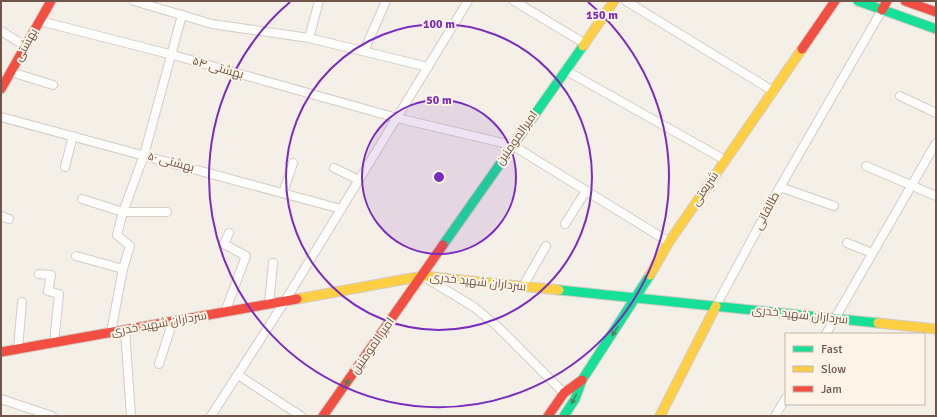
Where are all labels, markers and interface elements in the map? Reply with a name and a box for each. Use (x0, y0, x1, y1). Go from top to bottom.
text: 150 m (586, 8, 618, 23)
text: 100 m (423, 17, 455, 32)
street label: بهشتی (11, 26, 41, 64)
street label: بهشتی ۵۴ (191, 54, 245, 82)
text: 50 m (426, 93, 452, 108)
street label: امیرالمومنین (493, 108, 541, 168)
street label: بهشتی ۵۰ (146, 149, 196, 175)
street label: شریعتی (688, 169, 722, 209)
centre of rings (432, 170, 446, 184)
street label: طالقانی (751, 189, 783, 233)
street label: سرداران شهید خدری (429, 269, 527, 295)
street label: سرداران شهید خدری (751, 302, 849, 328)
street label: سرداران شهید خدری (110, 308, 208, 340)
street label: امیر المومنین (348, 315, 398, 377)
one-way arrow (611, 326, 619, 336)
legend (785, 333, 925, 405)
text: Fast (821, 342, 842, 357)
text: Slow (821, 362, 846, 377)
one-way arrow (342, 379, 350, 390)
text: Jam (821, 382, 842, 397)
one-way arrow (571, 393, 578, 405)

